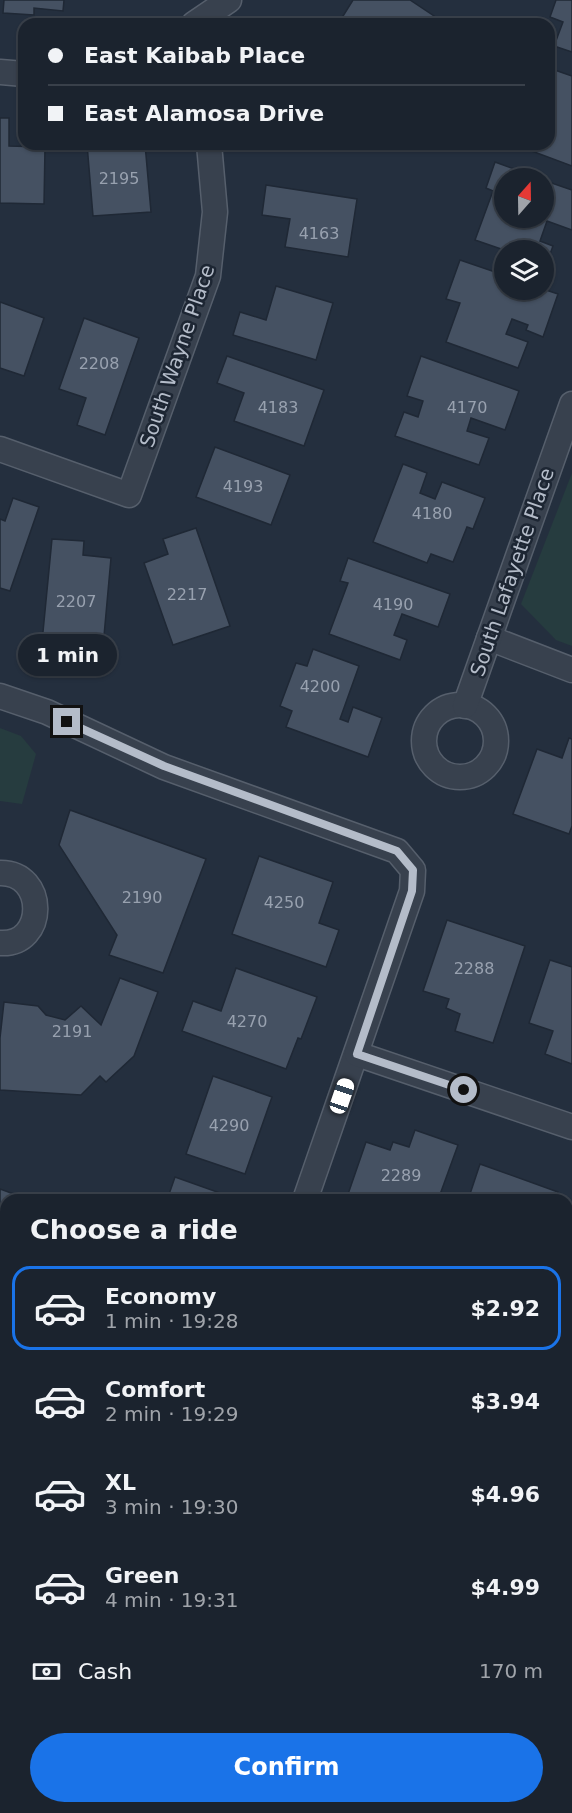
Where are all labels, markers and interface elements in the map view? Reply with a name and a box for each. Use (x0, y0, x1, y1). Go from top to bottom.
text: East Kaibab Place (84, 43, 305, 68)
text: East Alamosa Drive (84, 101, 324, 126)
north arrow (494, 168, 554, 228)
map controls (494, 168, 554, 300)
house number: 2195 (99, 169, 139, 188)
house number: 4163 (299, 224, 339, 243)
button: layers (494, 240, 554, 300)
street label: South Wayne Place (134, 262, 220, 450)
house number: 2208 (79, 354, 119, 373)
house number: 4183 (258, 398, 298, 417)
house number: 4170 (447, 398, 487, 417)
street label: South Lafayette Place (465, 465, 559, 679)
house number: 4193 (223, 477, 263, 496)
house number: 4180 (412, 504, 452, 523)
house number: 2217 (167, 585, 207, 604)
house number: 2207 (56, 592, 96, 611)
house number: 4190 (373, 595, 413, 614)
callout: 1 min (17, 635, 116, 677)
text: 1 min (36, 643, 99, 667)
house number: 4200 (300, 677, 340, 696)
route end (53, 708, 80, 735)
house number: 2190 (122, 888, 162, 907)
house number: 4250 (264, 893, 304, 912)
house number: 2288 (454, 959, 494, 978)
house number: 4270 (227, 1012, 267, 1031)
house number: 2191 (52, 1022, 92, 1041)
car (328, 1076, 356, 1116)
route start (450, 1076, 477, 1103)
house number: 4290 (209, 1116, 249, 1135)
house number: 2289 (381, 1166, 421, 1185)
text: Choose a ride (30, 1214, 238, 1245)
icon: car (33, 1281, 87, 1335)
text: Economy (105, 1284, 216, 1309)
text: $2.92 (470, 1296, 540, 1321)
text: 1 min · 19:28 (105, 1309, 239, 1333)
icon: car (33, 1374, 87, 1428)
text: Comfort (105, 1377, 205, 1402)
text: $3.94 (470, 1389, 540, 1414)
text: 2 min · 19:29 (105, 1402, 239, 1426)
icon: car (33, 1467, 87, 1521)
text: XL (105, 1470, 136, 1495)
text: $4.96 (470, 1482, 540, 1507)
text: 3 min · 19:30 (105, 1495, 239, 1519)
icon: car (33, 1560, 87, 1614)
text: Green (105, 1563, 179, 1588)
text: $4.99 (470, 1575, 540, 1600)
text: 4 min · 19:31 (105, 1588, 239, 1612)
icon: cash (30, 1655, 63, 1688)
text: Cash (78, 1659, 132, 1684)
text: 170 m (479, 1659, 543, 1683)
button: Confirm (30, 1733, 543, 1802)

